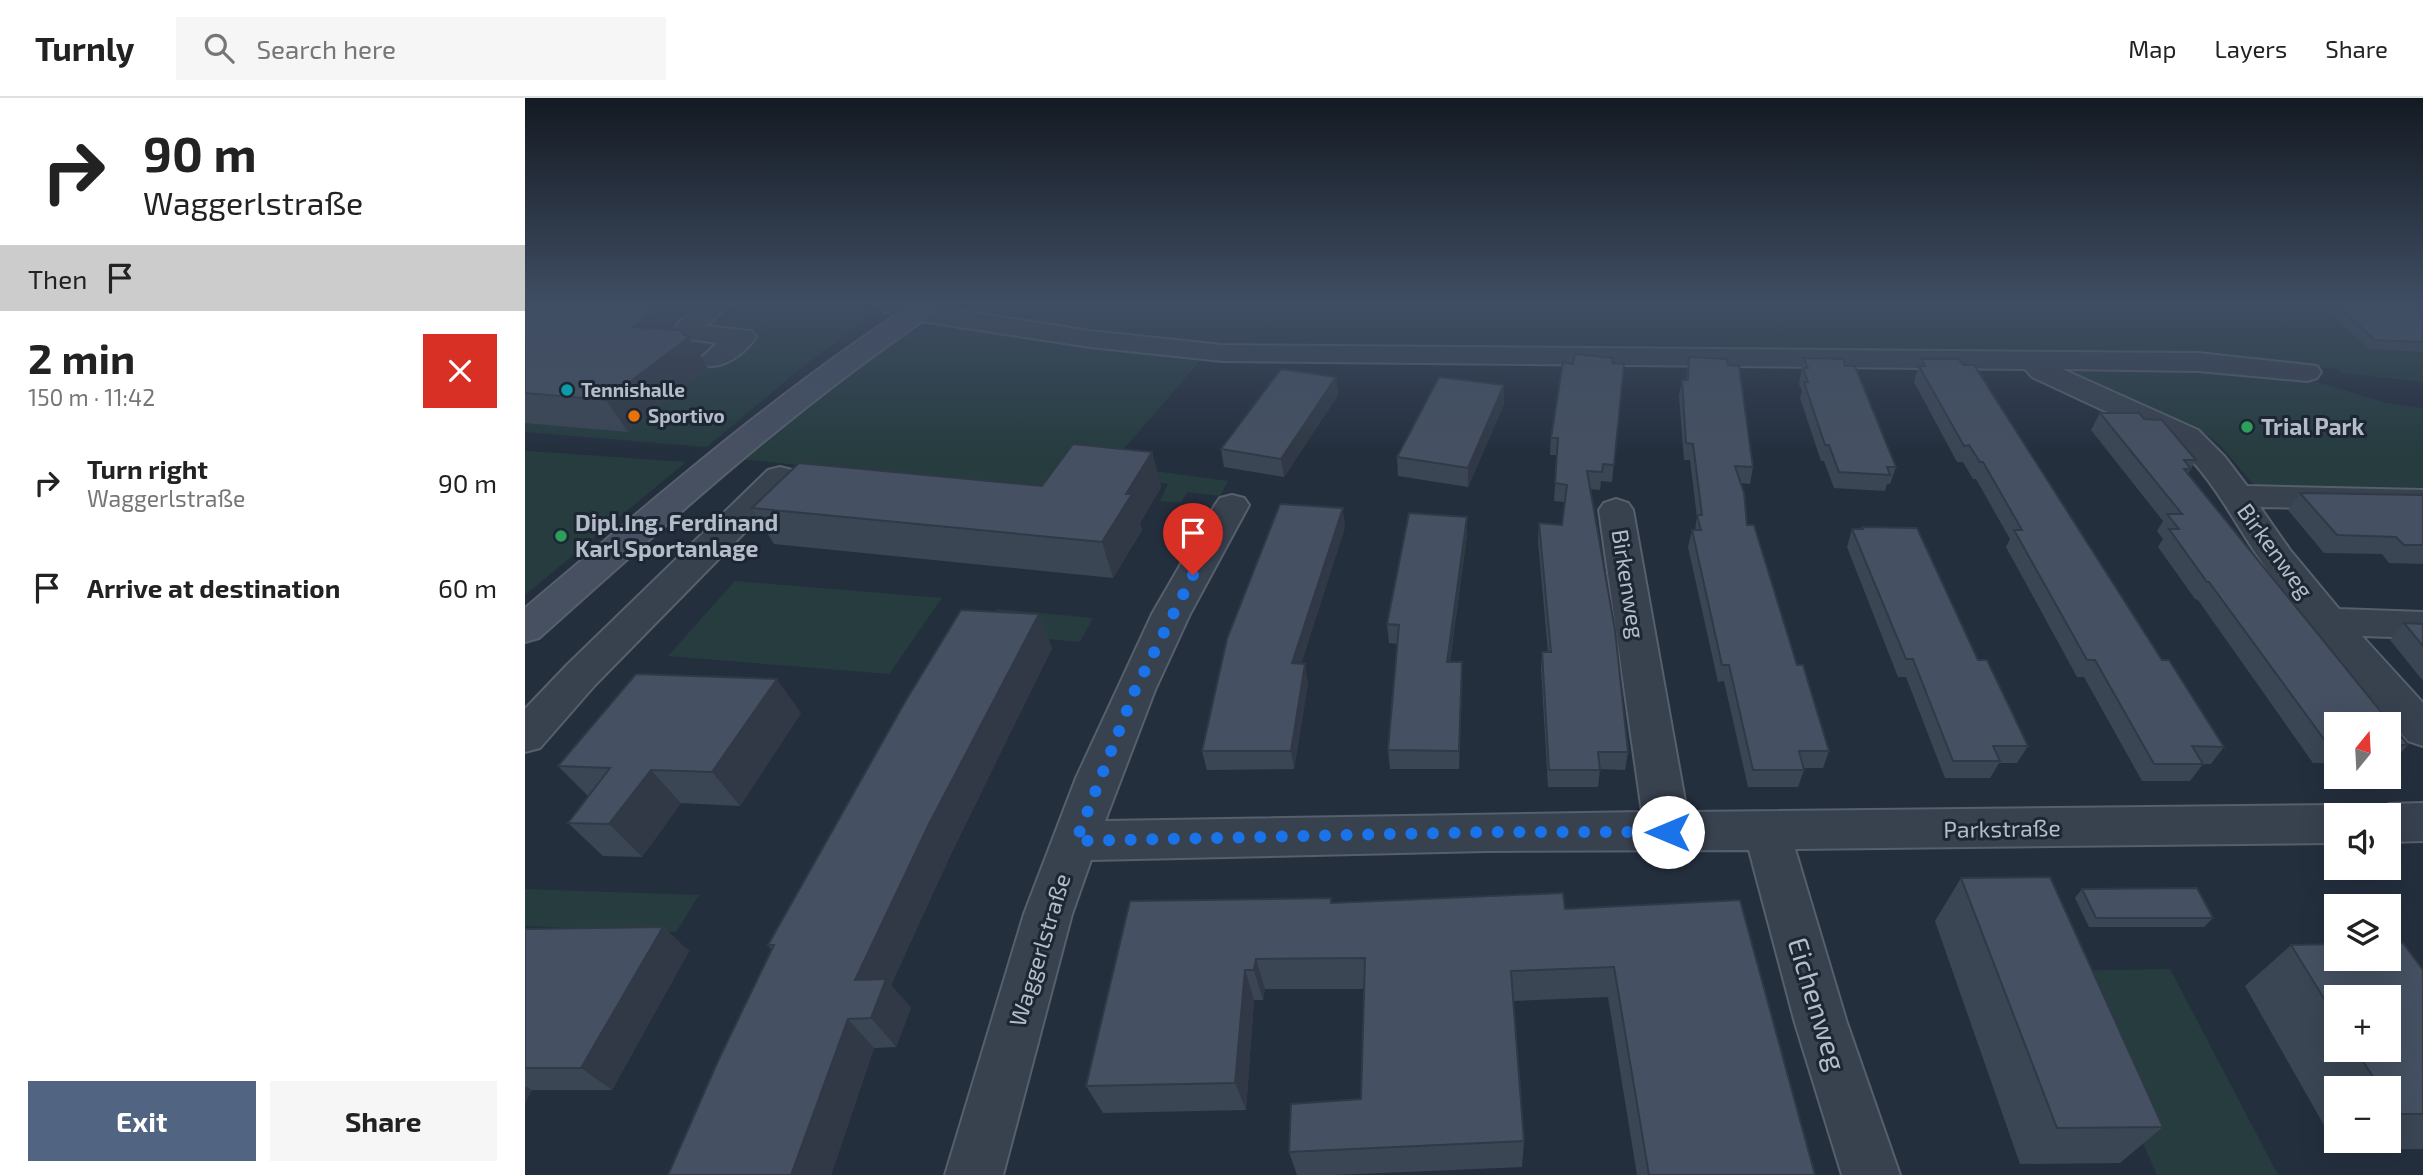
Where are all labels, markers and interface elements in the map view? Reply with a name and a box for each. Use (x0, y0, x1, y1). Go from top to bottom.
search box (176, 17, 666, 80)
text: Turnly (35, 28, 134, 68)
icon: search (200, 29, 238, 67)
text: Search here (256, 33, 396, 64)
text: Map (2128, 34, 2176, 63)
text: Layers (2214, 34, 2287, 63)
text: Share (2325, 34, 2388, 63)
text: 90 m (143, 123, 257, 182)
icon: right (28, 126, 119, 217)
text: Waggerlstraße (143, 183, 363, 221)
icon: arrive (101, 259, 139, 297)
text: Then (28, 263, 87, 294)
text: 2 min (28, 332, 135, 382)
button: close (423, 334, 497, 408)
place label: Tennishalle (581, 378, 685, 401)
marker: Tennishalle (559, 382, 575, 398)
text: 150 m · 11:42 (28, 383, 155, 411)
place label: Sportivo (648, 404, 725, 427)
marker: Sportivo (626, 408, 642, 424)
place label: Trial Park (2261, 412, 2364, 440)
marker: Trial Park (2239, 419, 2255, 435)
text: Turn right (87, 453, 208, 484)
icon: right (28, 464, 66, 502)
text: 90 m (438, 467, 497, 498)
text: Waggerlstraße (87, 484, 245, 512)
street label: Birkenweg (2232, 498, 2320, 603)
pin (1163, 503, 1223, 575)
place label: Dipl.Ing. Ferdinand Karl Sportanlage (575, 508, 778, 562)
icon: arrive (1174, 514, 1212, 552)
street label: Birkenweg (1607, 527, 1651, 641)
marker: Dipl.Ing. Ferdinand Karl Sportanlage (553, 528, 569, 544)
icon: arrive (28, 569, 66, 607)
text: Arrive at destination (87, 572, 340, 603)
text: 60 m (438, 572, 497, 603)
north arrow (2324, 712, 2401, 789)
map controls (2324, 712, 2401, 1153)
position arrow (1631, 795, 1705, 869)
button: sound (2324, 803, 2401, 880)
street label: Parkstraße (1943, 813, 2061, 843)
street label: Waggerlstraße (1003, 870, 1076, 1029)
button: layers (2324, 894, 2401, 971)
street label: Eichenweg (1782, 933, 1854, 1075)
button: + (2324, 985, 2401, 1062)
button: − (2324, 1076, 2401, 1153)
button: Exit (28, 1081, 256, 1161)
button: Share (270, 1081, 497, 1161)

